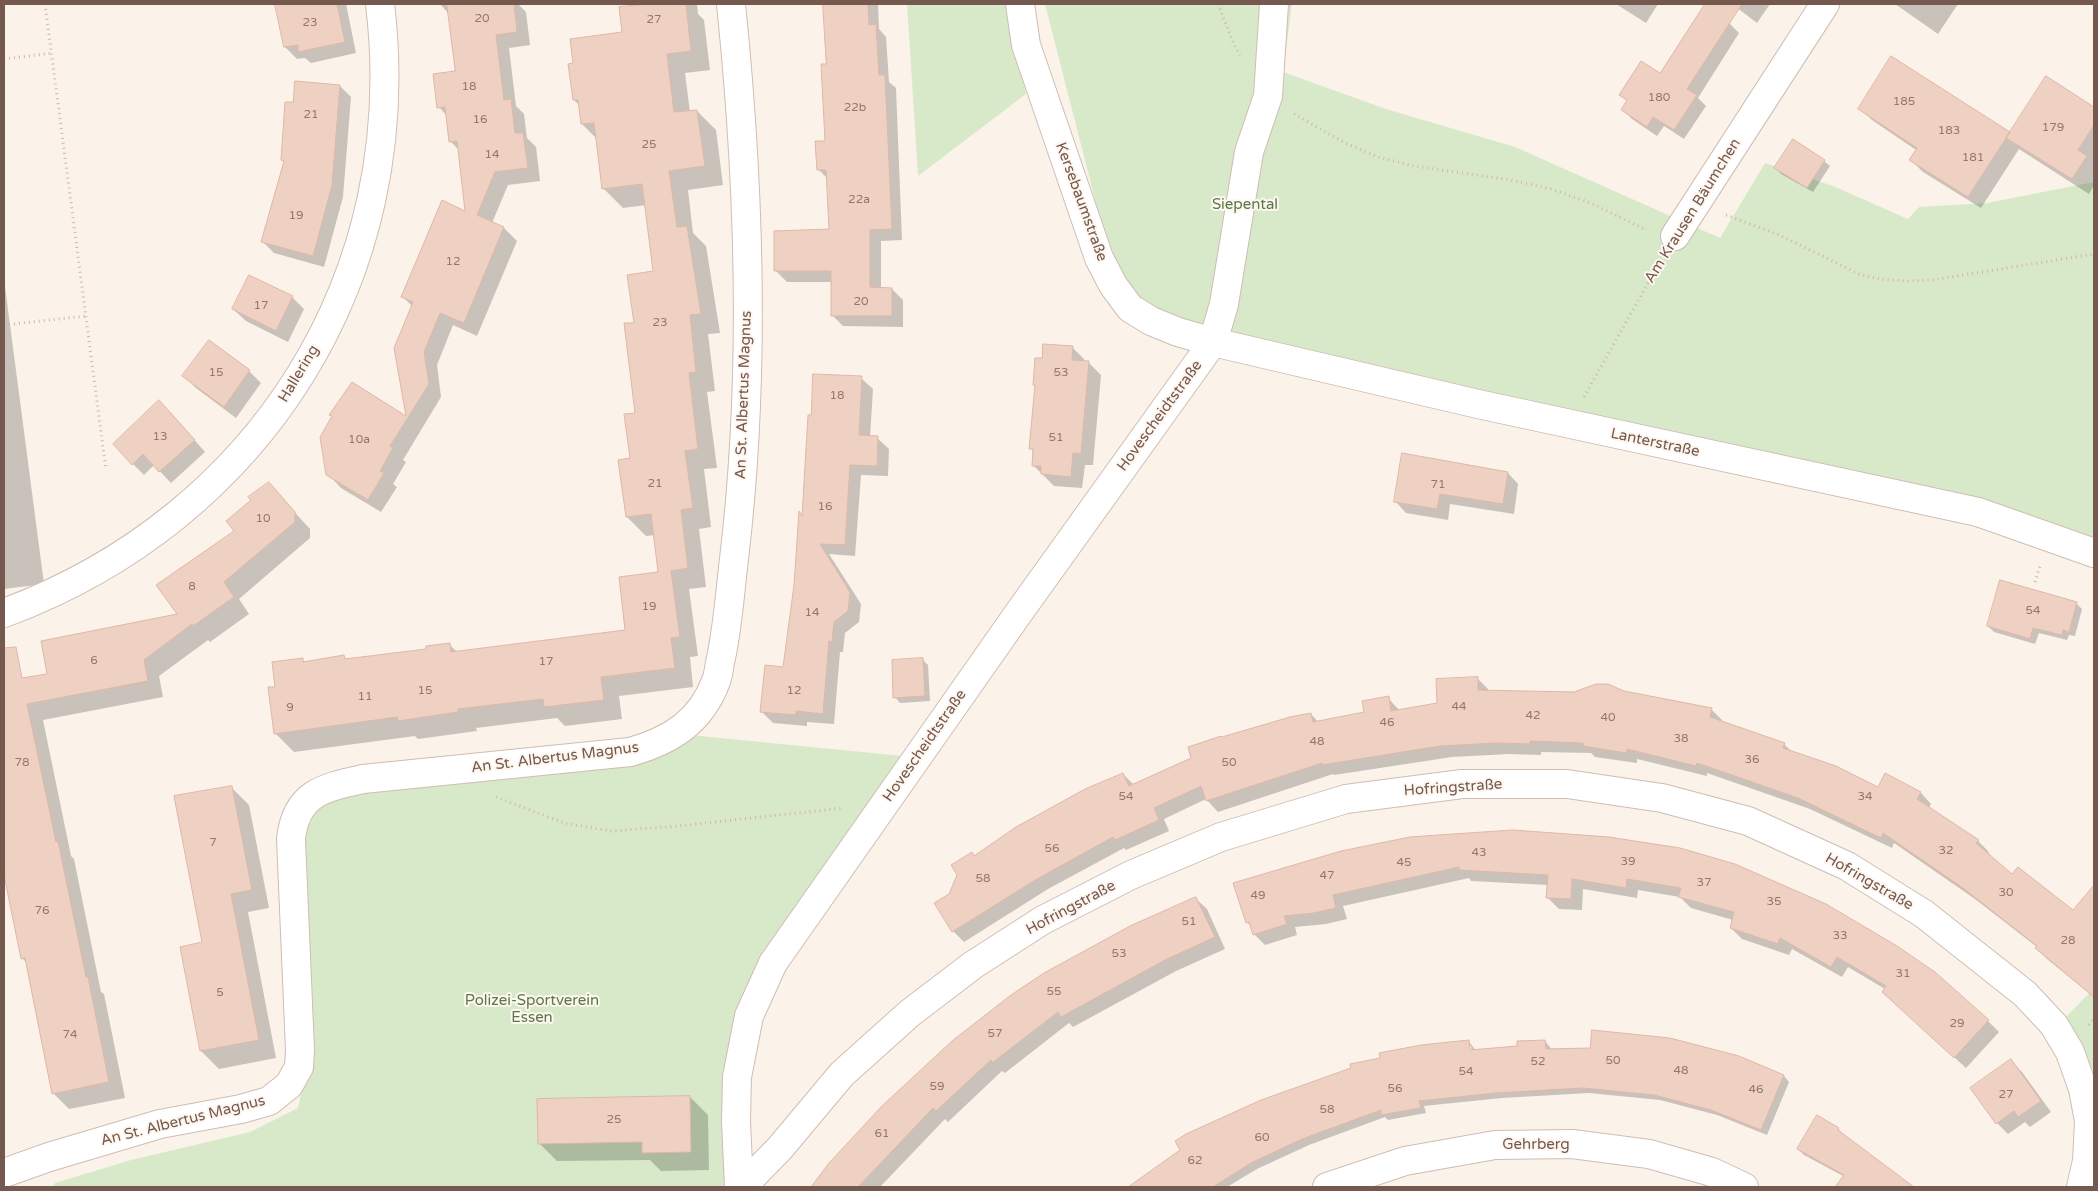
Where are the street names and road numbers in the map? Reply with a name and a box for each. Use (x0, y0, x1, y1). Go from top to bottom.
street label: Am Krausen Bäumchen (1641, 135, 1745, 287)
street label: Kersebaumstraße (1051, 140, 1111, 264)
street label: An St. Albertus Magnus (732, 310, 756, 480)
street label: Hallering (275, 342, 323, 406)
street label: Hovescheidtstraße (1114, 357, 1206, 475)
street label: Lanterstraße (1609, 425, 1701, 461)
street label: Hovescheidtstraße (880, 686, 970, 806)
street label: An St. Albertus Magnus (470, 739, 640, 777)
street label: Hofringstraße (1403, 776, 1503, 800)
street label: Hofringstraße (1822, 850, 1916, 914)
street label: Hofringstraße (1023, 877, 1119, 939)
street label: An St. Albertus Magnus (99, 1092, 267, 1150)
street label: Gehrberg (1502, 1136, 1570, 1154)

